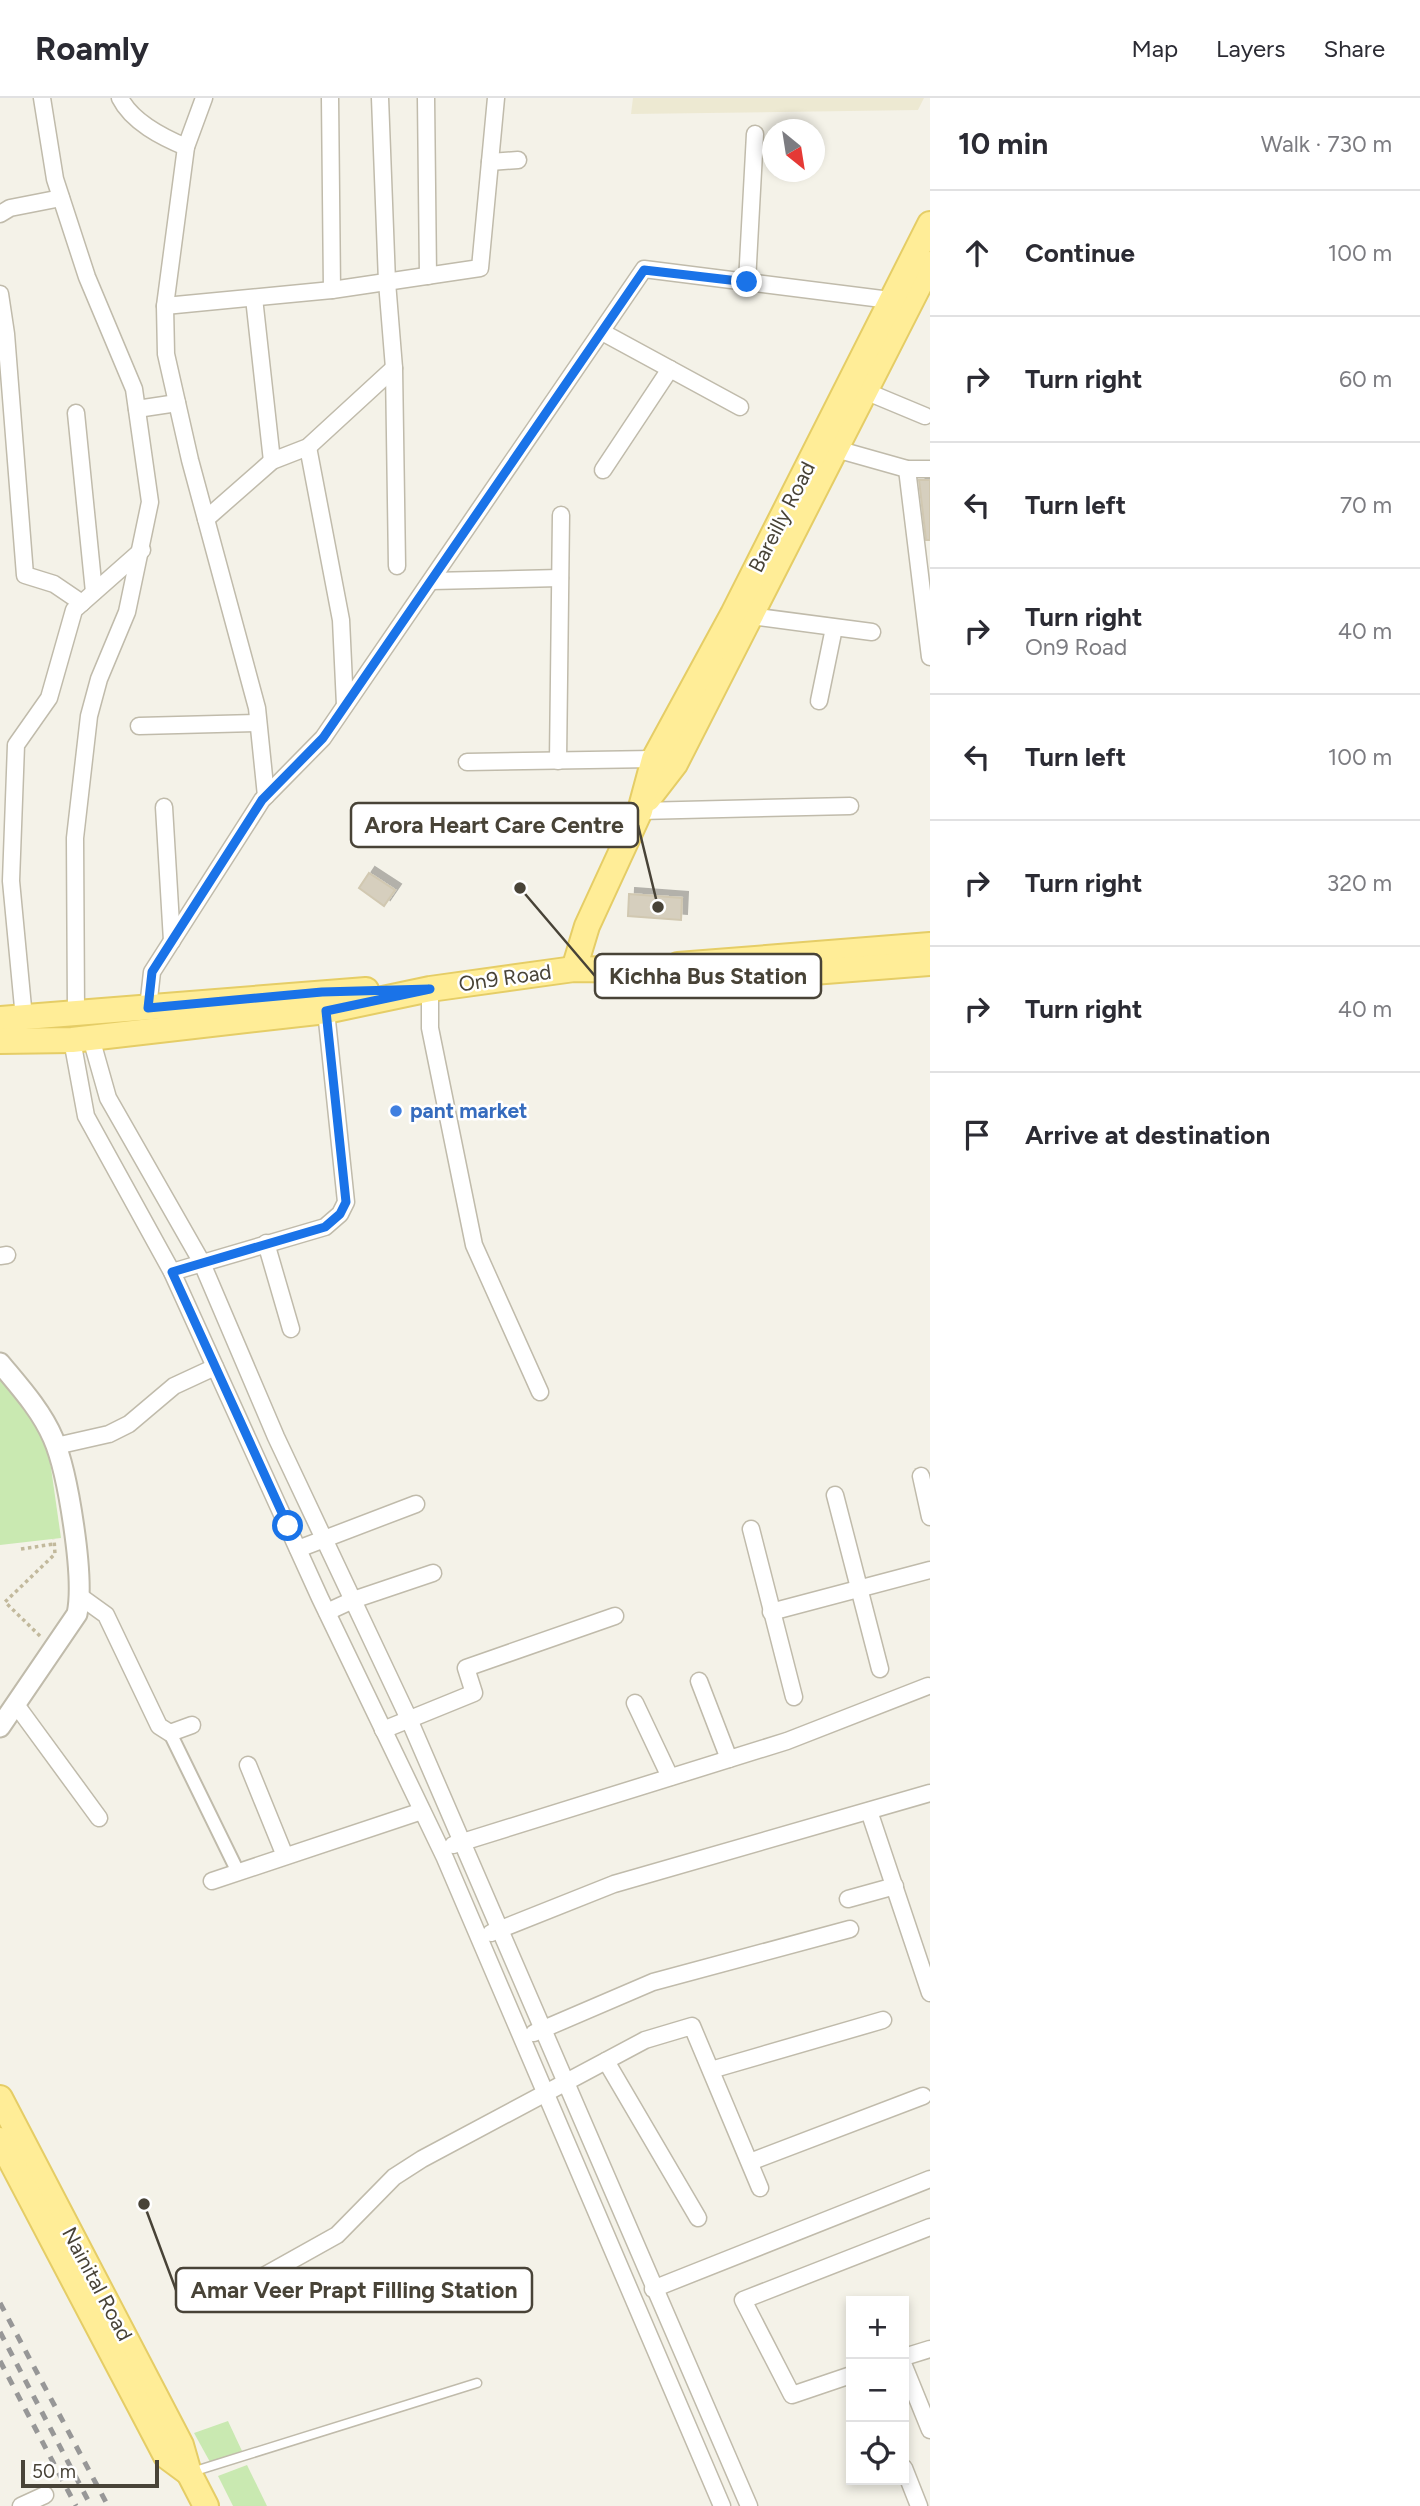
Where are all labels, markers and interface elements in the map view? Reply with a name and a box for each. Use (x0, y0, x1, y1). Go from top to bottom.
text: Roamly (35, 29, 149, 68)
text: Map (1131, 34, 1178, 63)
text: Layers (1216, 34, 1285, 63)
text: Share (1323, 34, 1385, 63)
north arrow (762, 119, 825, 182)
text: 10 min (958, 125, 1048, 162)
text: Walk · 730 m (1261, 130, 1392, 158)
icon: ahead (958, 234, 996, 272)
text: Continue (1025, 237, 1135, 269)
text: 100 m (1328, 239, 1392, 267)
route end (731, 266, 762, 297)
icon: right (958, 360, 996, 398)
text: Turn right (1025, 363, 1142, 395)
text: 60 m (1339, 365, 1392, 393)
street label: Bareilly Road (743, 457, 820, 576)
icon: left (958, 486, 996, 524)
text: Turn left (1025, 489, 1126, 521)
text: 70 m (1340, 491, 1392, 519)
text: Turn right (1025, 601, 1142, 633)
icon: right (958, 612, 996, 650)
text: 40 m (1338, 617, 1392, 645)
text: On9 Road (1025, 633, 1127, 661)
icon: left (958, 738, 996, 776)
text: Turn left (1025, 741, 1126, 773)
text: 100 m (1328, 743, 1392, 771)
callout: Arora Heart Care Centre (351, 803, 638, 847)
text: Arora Heart Care Centre (364, 811, 624, 839)
icon: right (958, 864, 996, 902)
text: Turn right (1025, 867, 1142, 899)
text: 320 m (1327, 869, 1392, 897)
callout: Kichha Bus Station (595, 954, 821, 998)
street label: On9 Road (457, 959, 553, 996)
text: Kichha Bus Station (609, 962, 807, 990)
icon: right (958, 990, 996, 1028)
text: Turn right (1025, 993, 1142, 1025)
text: 40 m (1338, 995, 1392, 1023)
place label: pant market (410, 1098, 527, 1123)
marker: pant market (388, 1103, 404, 1119)
icon: arrive (958, 1116, 996, 1154)
text: Arrive at destination (1025, 1119, 1270, 1151)
route start (272, 1510, 303, 1541)
street label: Nainital Road (57, 2223, 138, 2345)
callout: Amar Veer Prapt Filling Station (176, 2268, 532, 2312)
text: Amar Veer Prapt Filling Station (190, 2276, 518, 2304)
map controls (846, 2296, 909, 2485)
button: + (846, 2296, 909, 2359)
button: − (846, 2359, 909, 2422)
button: locate (846, 2422, 909, 2485)
scale bar (21, 2457, 159, 2489)
text: 50 m (32, 2460, 76, 2483)

